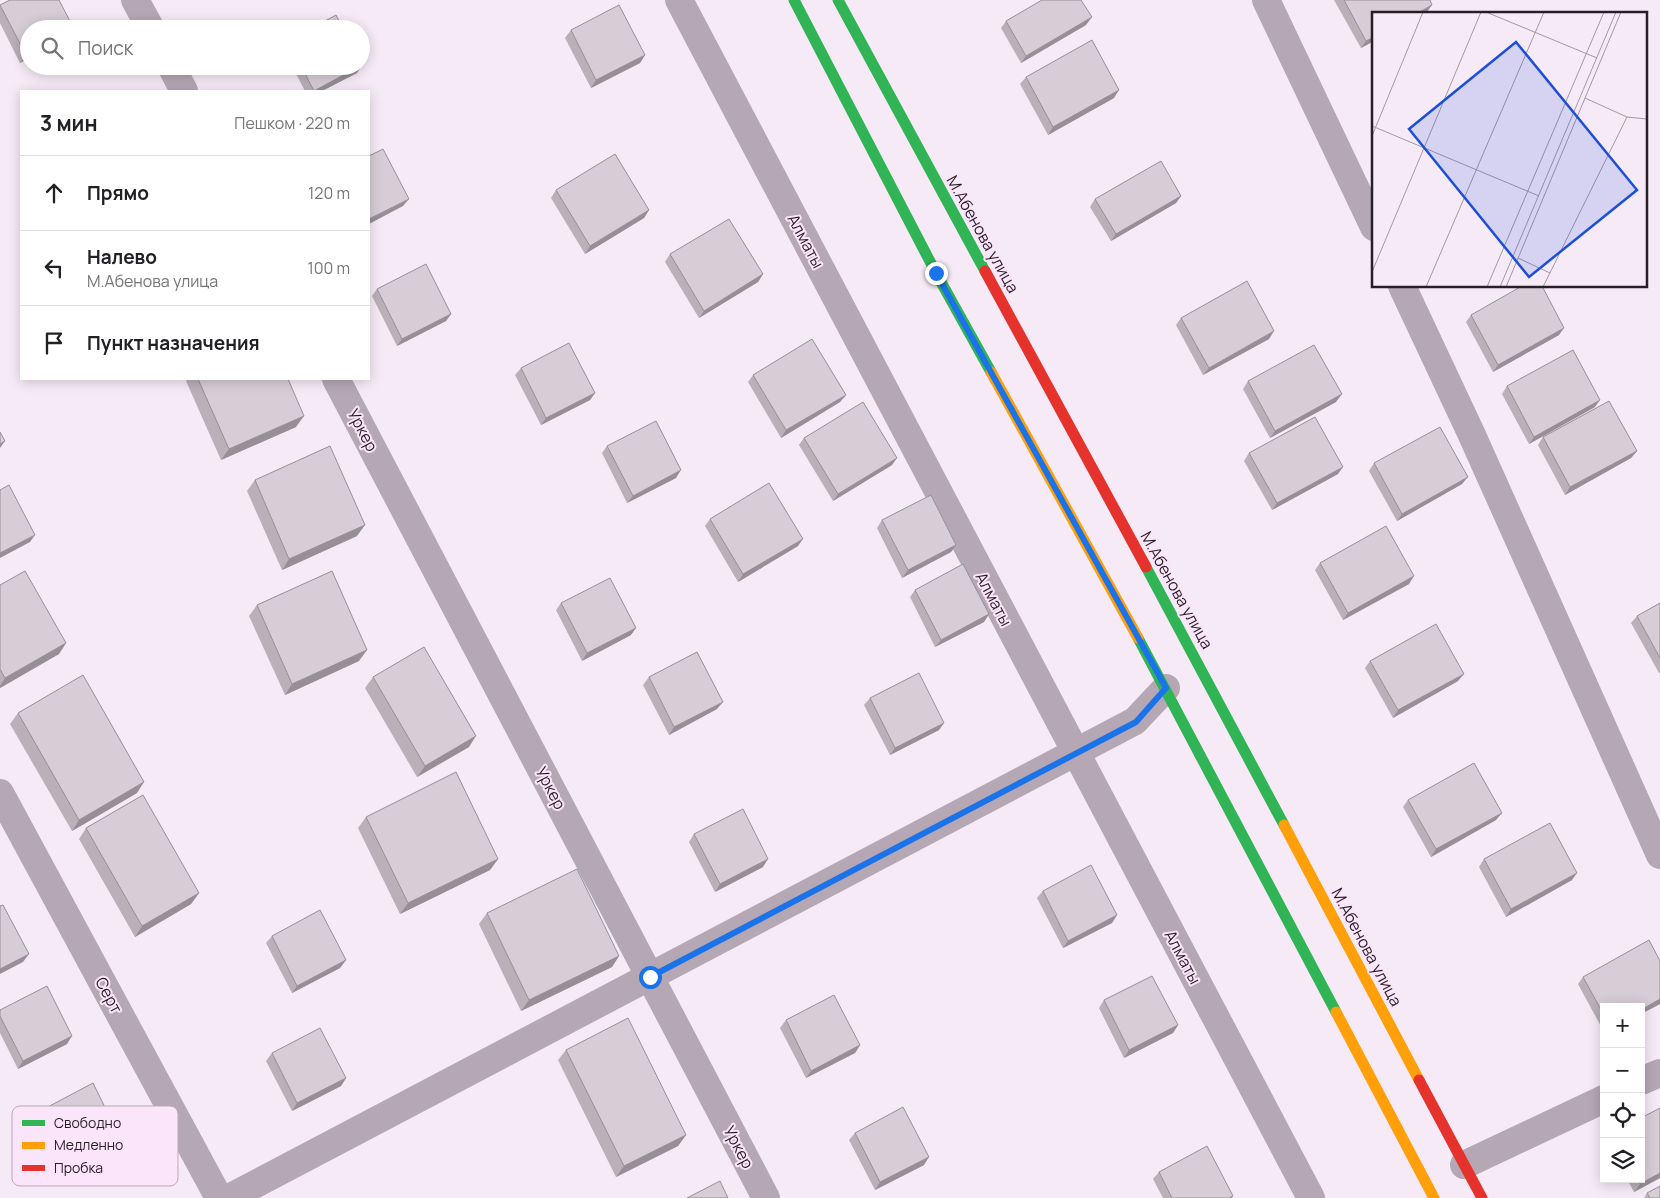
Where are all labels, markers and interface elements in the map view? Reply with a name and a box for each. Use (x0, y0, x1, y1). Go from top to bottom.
inset map (1372, 12, 1648, 288)
search box (20, 20, 370, 75)
icon: search (38, 34, 66, 62)
text: Поиск (78, 35, 133, 61)
text: 3 мин (40, 109, 97, 137)
text: Пешком · 220 m (234, 112, 350, 134)
street label: М.Абенова улица (942, 171, 1024, 297)
icon: ahead (40, 179, 68, 207)
text: Прямо (87, 180, 149, 206)
text: 120 m (308, 182, 350, 204)
street label: Алматы (783, 210, 829, 272)
text: Налево (87, 244, 157, 270)
icon: left (40, 254, 68, 282)
text: 100 m (307, 257, 350, 279)
route end (925, 262, 948, 285)
text: М.Абенова улица (87, 270, 218, 292)
icon: arrive (40, 329, 68, 357)
text: Пункт назначения (87, 330, 260, 356)
street label: Уркер (343, 405, 383, 455)
street label: М.Абенова улица (1136, 527, 1218, 653)
street label: Алматы (971, 568, 1017, 630)
street label: Уркер (531, 763, 571, 813)
street label: М.Абенова улица (1327, 884, 1407, 1010)
street label: Алматы (1160, 926, 1206, 988)
route start (639, 966, 662, 989)
street label: Серт (90, 973, 128, 1017)
map controls (1600, 1003, 1645, 1183)
button: + (1600, 1003, 1645, 1048)
button: − (1600, 1048, 1645, 1093)
button: locate (1600, 1093, 1645, 1138)
legend (12, 1106, 178, 1186)
text: Свободно (54, 1113, 121, 1132)
street label: Уркер (719, 1122, 759, 1172)
text: Медленно (54, 1135, 123, 1154)
button: layers (1600, 1138, 1645, 1183)
text: Пробка (54, 1158, 103, 1177)

